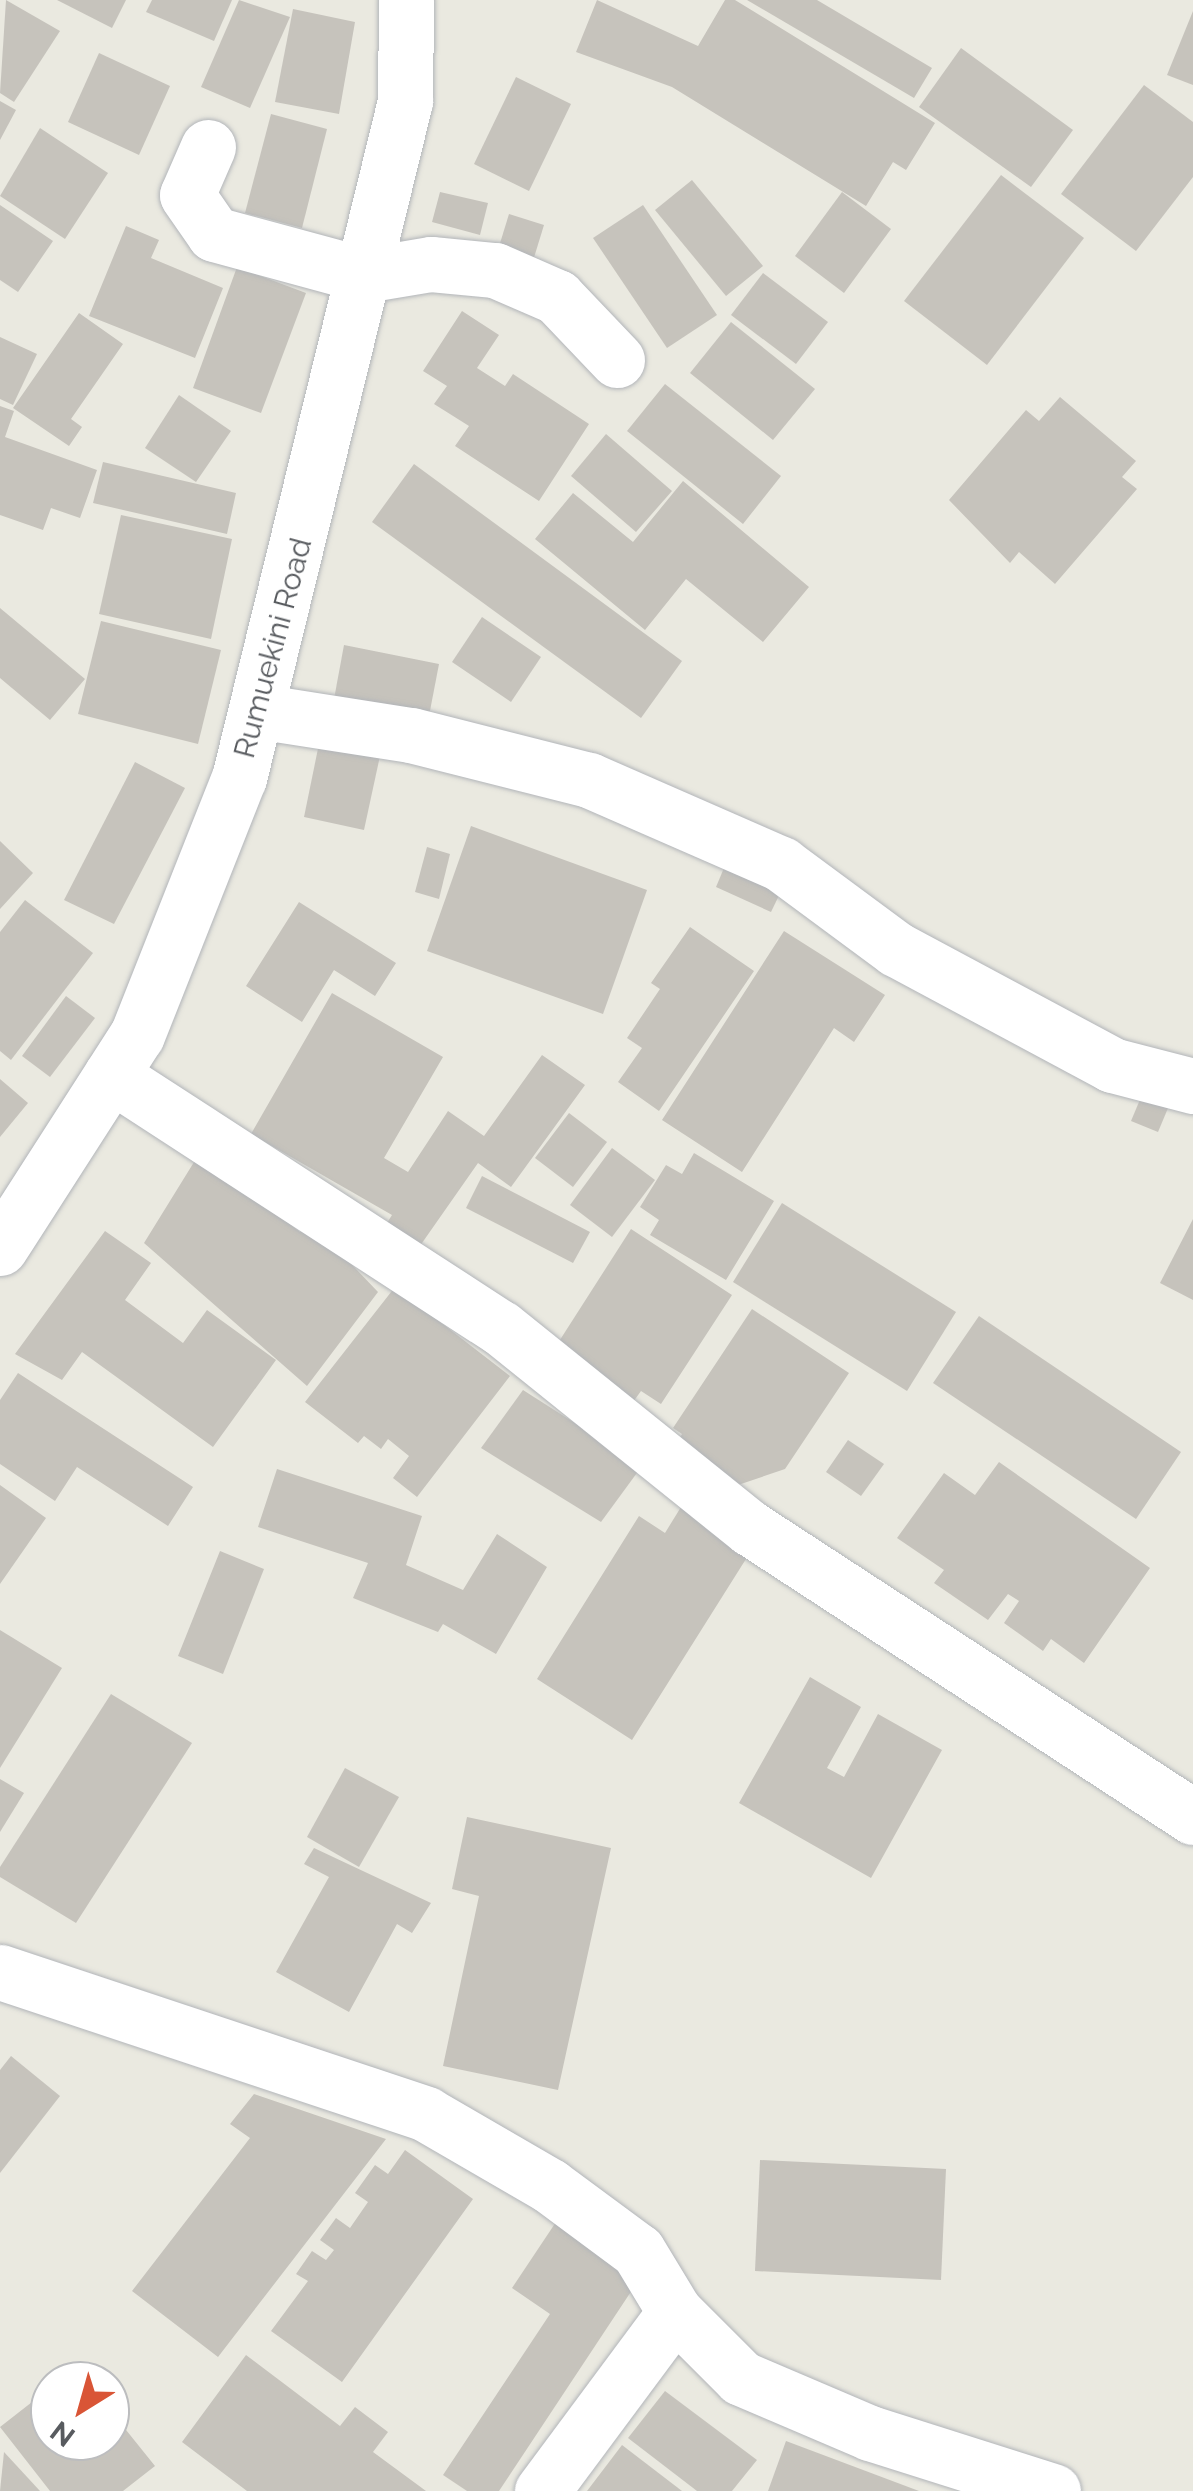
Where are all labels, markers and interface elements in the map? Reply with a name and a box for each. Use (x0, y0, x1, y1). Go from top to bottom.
street label: Rumuekini Road (226, 534, 320, 762)
north arrow (30, 2361, 130, 2461)
text: N (44, 2414, 81, 2453)

